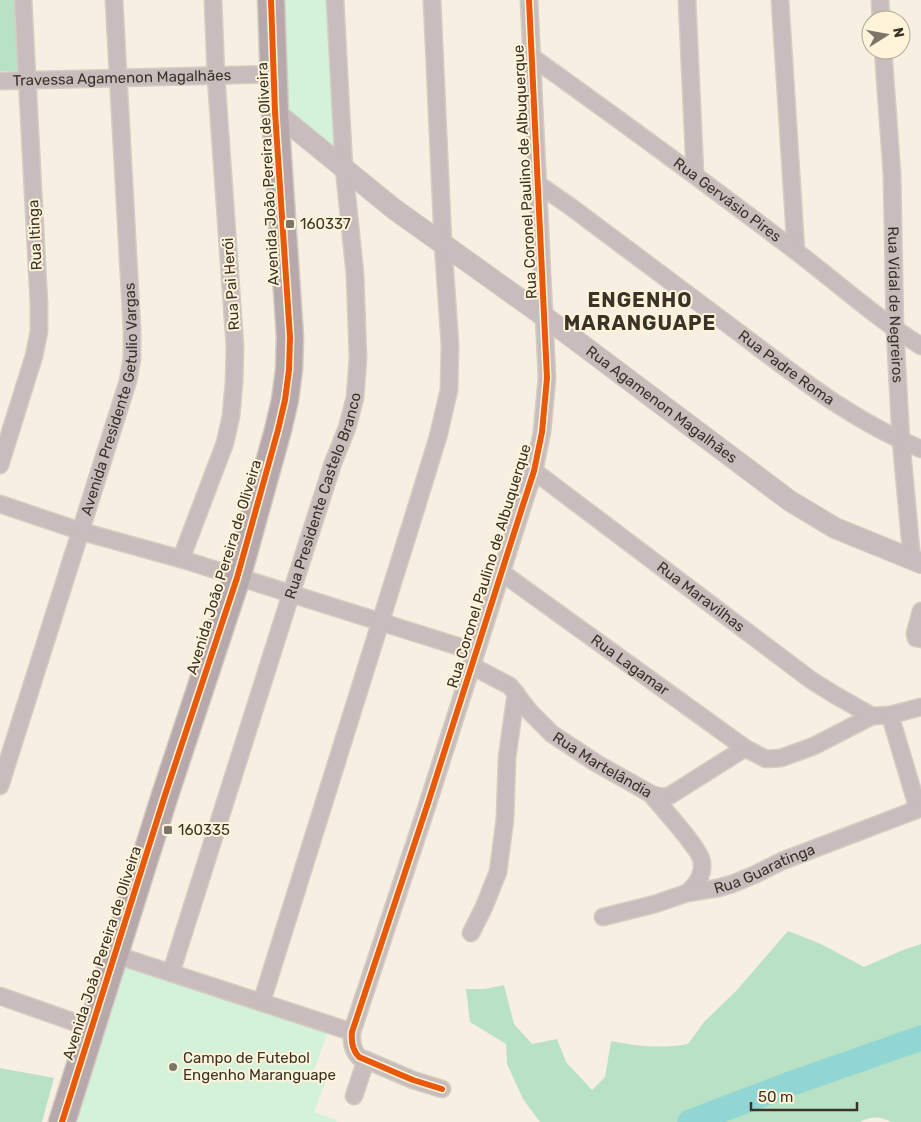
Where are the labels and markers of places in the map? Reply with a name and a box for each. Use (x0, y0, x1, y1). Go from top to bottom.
place label: 160337 (300, 215, 351, 233)
marker: 160337 (284, 218, 296, 230)
place label: 160335 (178, 821, 230, 839)
marker: 160335 (162, 824, 174, 836)
place label: Campo de Futebol Engenho Maranguape (183, 1049, 336, 1084)
marker: Campo de Futebol Engenho Maranguape (167, 1061, 179, 1073)

